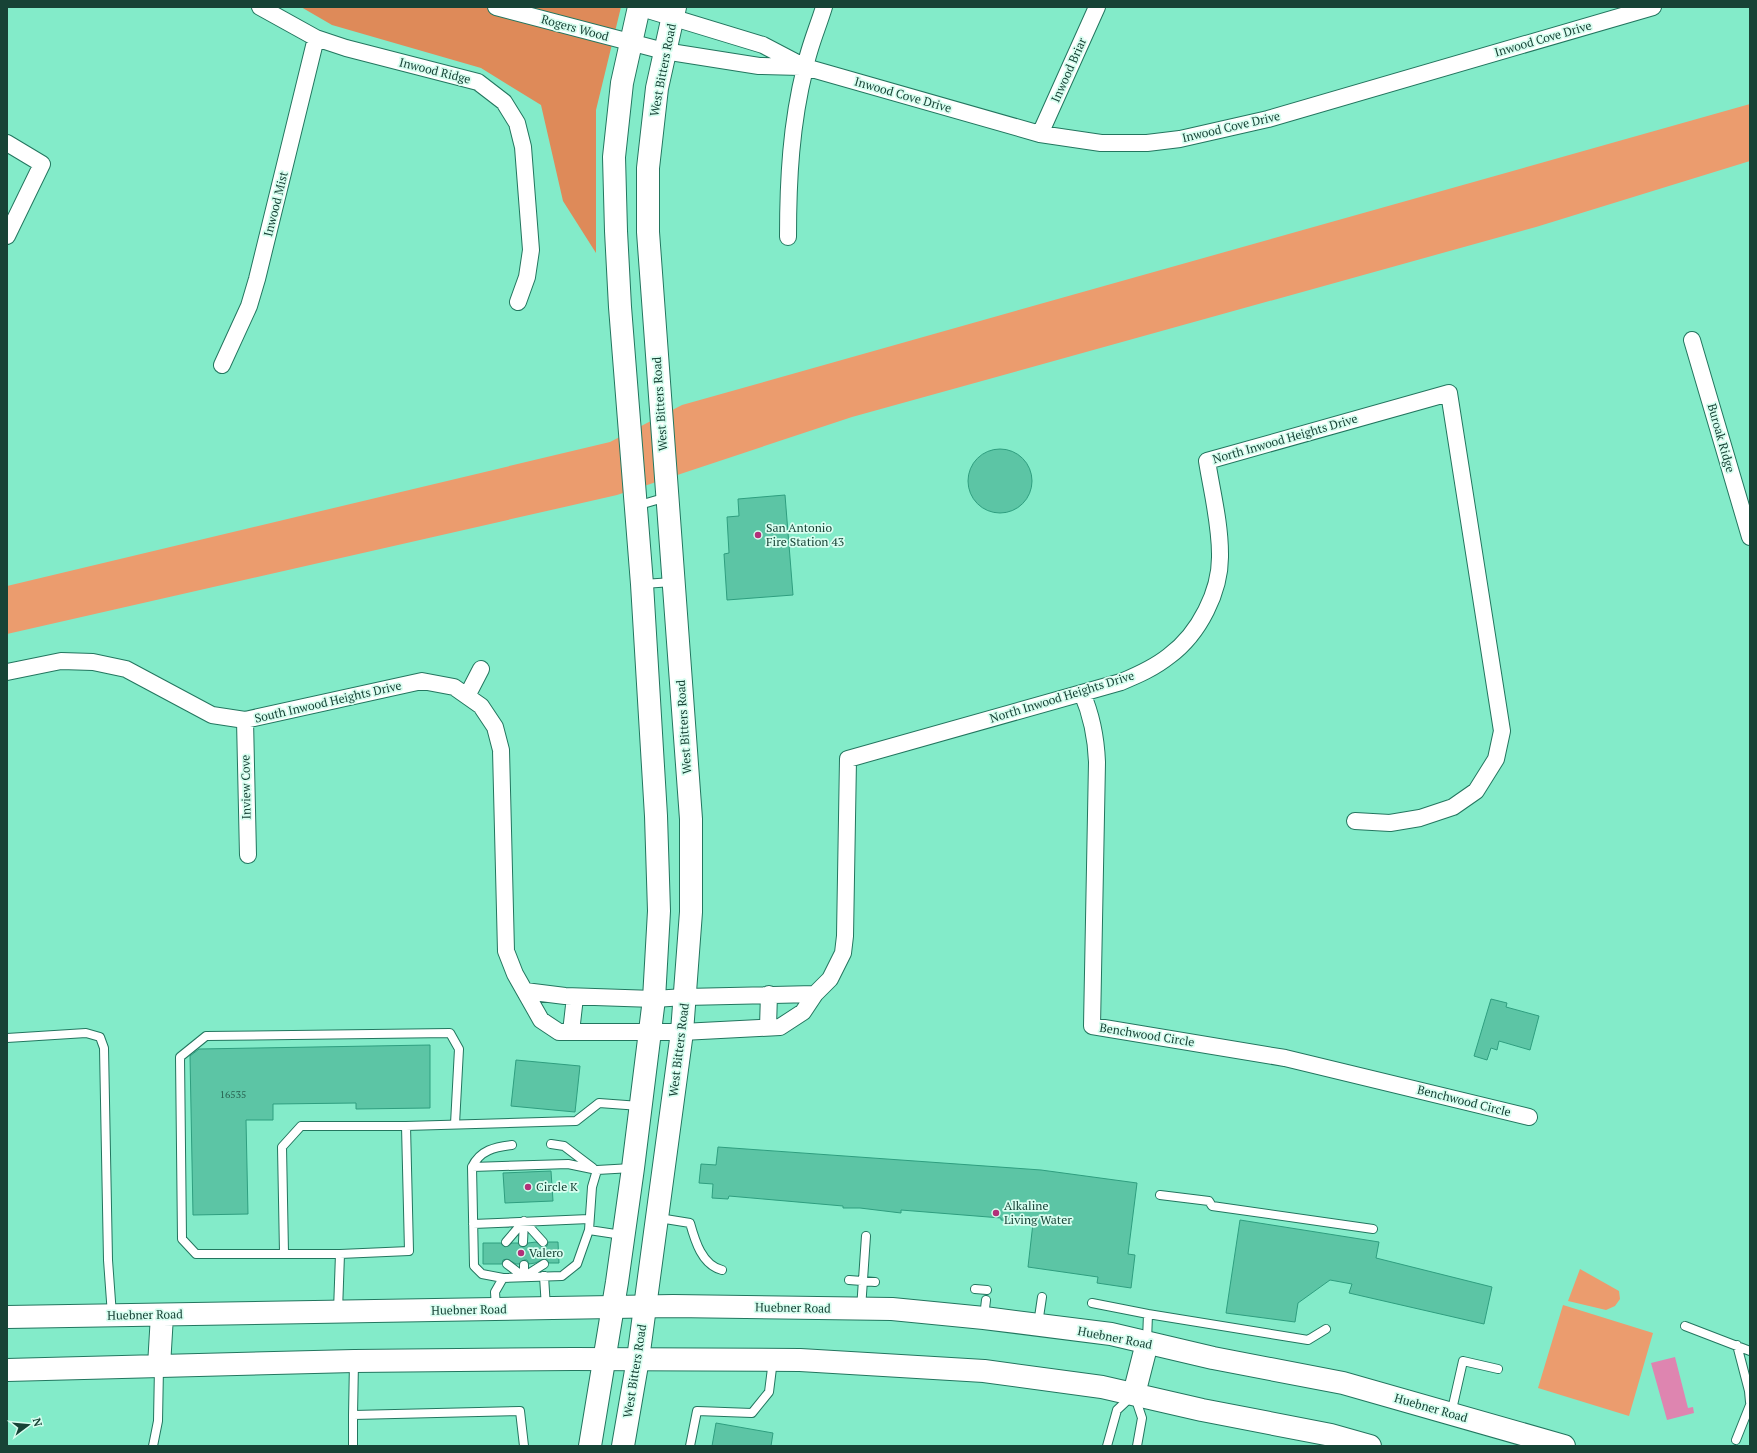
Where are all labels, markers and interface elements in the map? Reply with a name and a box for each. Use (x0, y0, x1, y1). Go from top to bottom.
street label: Rogers Wood (540, 11, 611, 44)
street label: Inwood Cove Drive (1493, 18, 1593, 60)
street label: West Bitters Road (646, 22, 679, 118)
street label: Inwood Briar (1048, 35, 1090, 104)
street label: Inwood Ridge (398, 54, 472, 87)
street label: Inwood Cove Drive (853, 74, 953, 116)
street label: Inwood Cove Drive (1180, 108, 1281, 145)
street label: Inwood Mist (260, 169, 291, 238)
street label: West Bitters Road (649, 356, 670, 452)
street label: Buroak Ridge (1704, 402, 1738, 474)
street label: North Inwood Heights Drive (1211, 411, 1359, 466)
place label: San Antonio Fire Station 43 (766, 520, 844, 549)
marker: San Antonio Fire Station 43 (753, 530, 763, 540)
street label: North Inwood Heights Drive (988, 667, 1136, 726)
street label: South Inwood Heights Drive (253, 677, 403, 726)
street label: West Bitters Road (673, 679, 694, 775)
street label: Inview Cove (237, 755, 254, 819)
street label: West Bitters Road (665, 1002, 692, 1098)
street label: Benchwood Circle (1099, 1020, 1196, 1049)
street label: Benchwood Circle (1416, 1082, 1512, 1119)
house number: 16535 (220, 1088, 246, 1101)
place label: Circle K (536, 1179, 578, 1194)
marker: Circle K (523, 1182, 533, 1192)
place label: Alkaline Living Water (1004, 1198, 1072, 1227)
marker: Alkaline Living Water (991, 1208, 1001, 1218)
place label: Valero (529, 1245, 564, 1260)
marker: Valero (516, 1248, 526, 1258)
street label: Huebner Road (755, 1299, 831, 1316)
street label: Huebner Road (431, 1301, 507, 1318)
street label: Huebner Road (107, 1306, 183, 1323)
street label: West Bitters Road (620, 1323, 649, 1419)
street label: Huebner Road (1077, 1323, 1154, 1352)
street label: Huebner Road (1393, 1390, 1470, 1425)
north arrow (8, 1405, 48, 1445)
text: N (30, 1416, 46, 1429)

